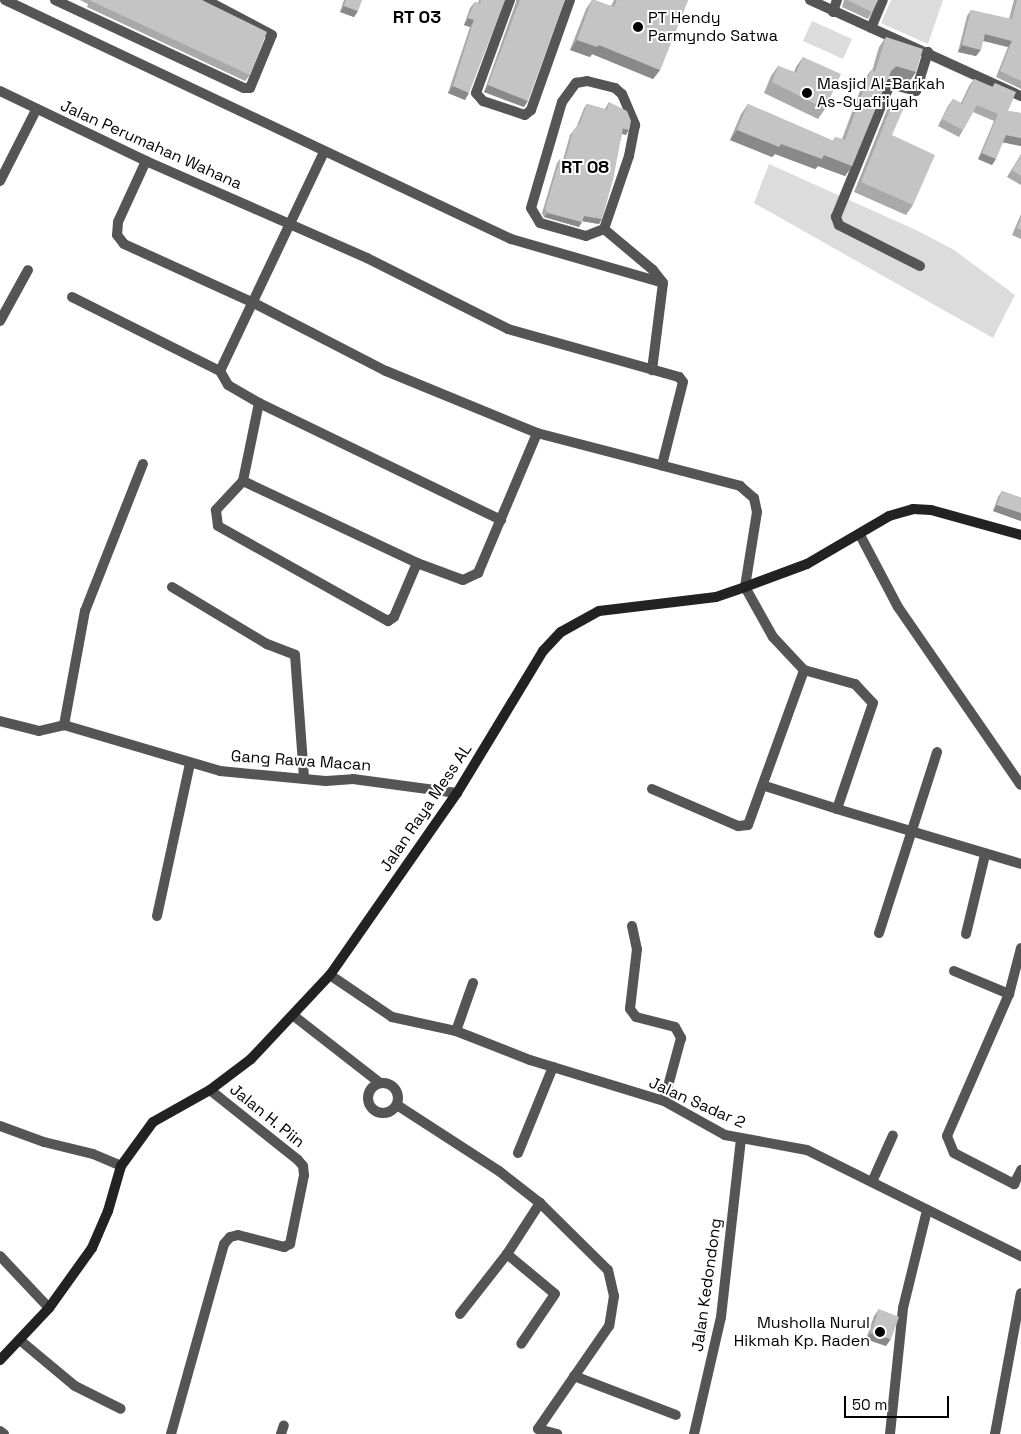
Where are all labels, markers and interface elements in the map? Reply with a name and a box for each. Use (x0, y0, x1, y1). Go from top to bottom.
district label: RT 03 (393, 6, 441, 28)
place label: PT Hendy Parmyndo Satwa (648, 8, 778, 46)
marker: PT Hendy Parmyndo Satwa (632, 21, 644, 33)
place label: Masjid Al-Barkah As-Syafi'iyah (817, 74, 945, 112)
marker: Masjid Al-Barkah As-Syafi'iyah (801, 87, 813, 99)
street label: Jalan Perumahan Wahana (57, 96, 245, 194)
district label: RT 08 (561, 156, 609, 178)
street label: Jalan Raya Mess AL (376, 740, 476, 876)
street label: Gang Rawa Macan (230, 747, 372, 775)
street label: Jalan Sadar 2 (646, 1073, 748, 1133)
street label: Jalan H. Piin (225, 1080, 309, 1152)
street label: Jalan Kedondong (688, 1217, 726, 1353)
place label: Musholla Nurul Hikmah Kp. Raden (733, 1313, 870, 1351)
marker: Musholla Nurul Hikmah Kp. Raden (874, 1326, 886, 1338)
scale bar (846, 1386, 951, 1418)
text: 50 m (852, 1395, 887, 1414)

